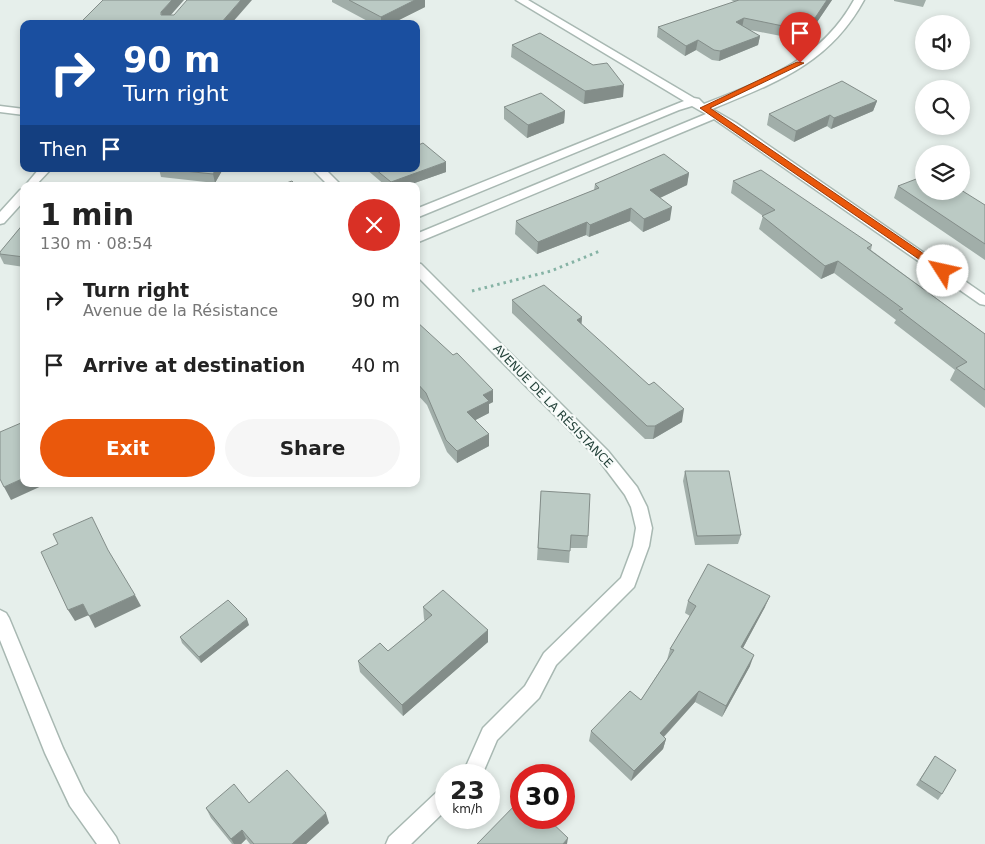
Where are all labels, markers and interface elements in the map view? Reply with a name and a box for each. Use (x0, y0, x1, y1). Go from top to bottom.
pin (779, 12, 821, 63)
map controls (915, 15, 970, 200)
button: sound (915, 15, 970, 70)
icon: arrive (786, 19, 814, 47)
icon: right (40, 40, 105, 105)
text: 90 m (123, 40, 220, 80)
button: search (915, 80, 970, 135)
text: Turn right (123, 81, 228, 106)
icon: arrive (97, 135, 125, 163)
text: Then (40, 138, 87, 160)
button: layers (915, 145, 970, 200)
text: 1 min (40, 197, 134, 232)
button: close (348, 199, 400, 251)
text: 130 m · 08:54 (40, 234, 153, 253)
position arrow (916, 244, 968, 296)
text: Turn right (83, 279, 189, 301)
icon: right (40, 286, 68, 314)
text: 90 m (351, 289, 400, 311)
text: Avenue de la Résistance (83, 301, 278, 320)
street label: AVENUE DE LA RÉSISTANCE (490, 341, 616, 471)
icon: arrive (40, 351, 68, 379)
text: Arrive at destination (83, 354, 305, 376)
text: 40 m (351, 354, 400, 376)
button: Exit (40, 419, 215, 477)
button: Share (225, 419, 400, 477)
speed limit sign: 30 (510, 764, 575, 829)
text: 23 (450, 776, 485, 805)
text: km/h (452, 802, 483, 816)

